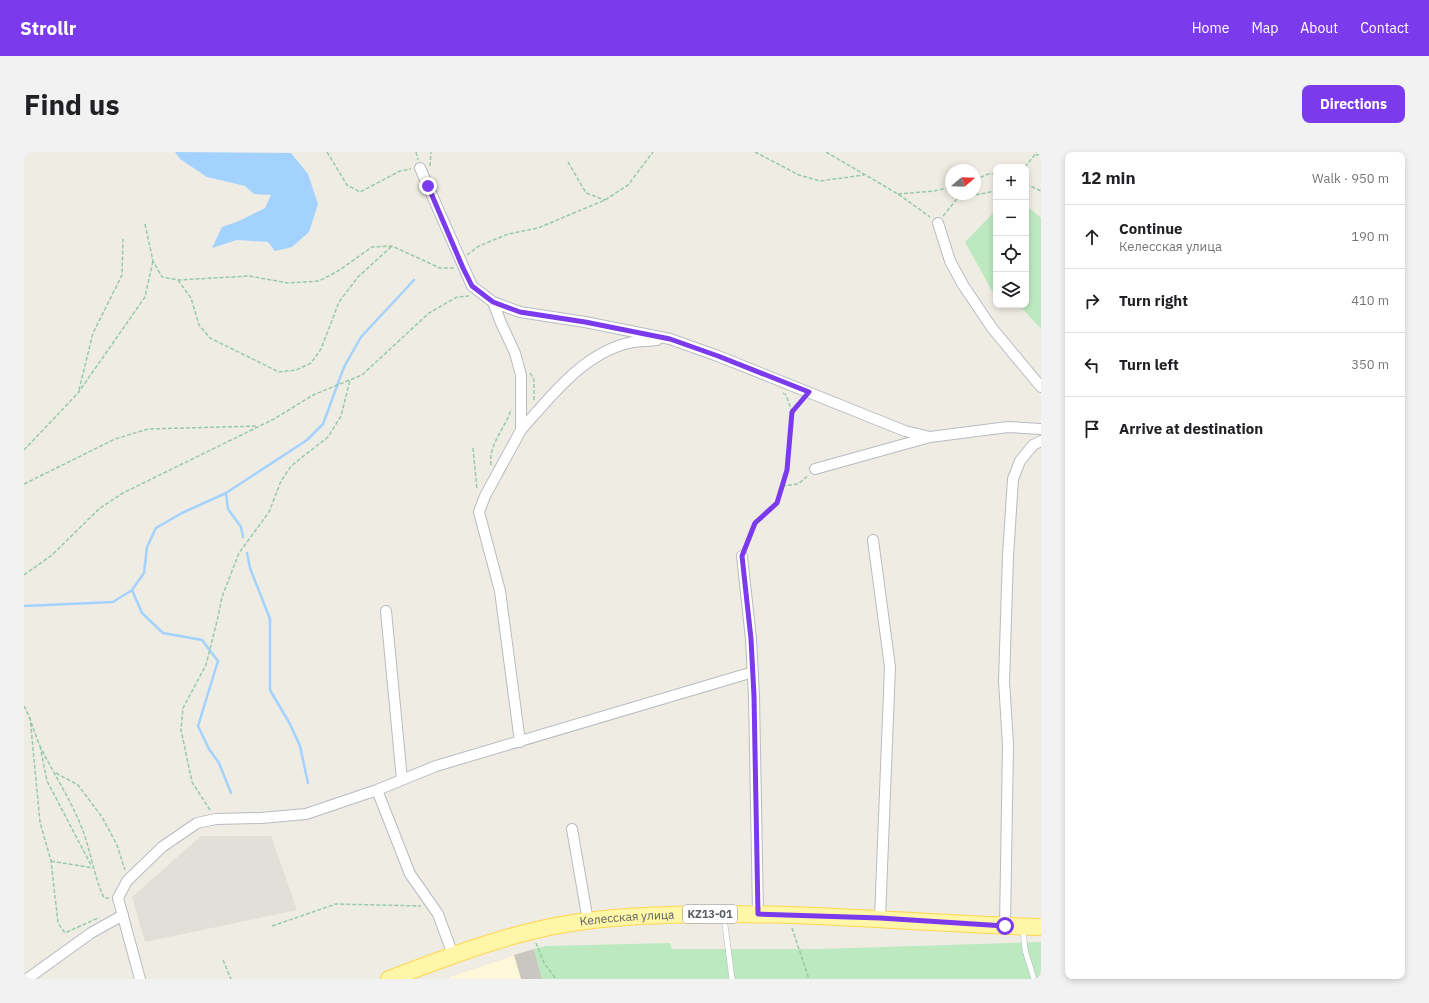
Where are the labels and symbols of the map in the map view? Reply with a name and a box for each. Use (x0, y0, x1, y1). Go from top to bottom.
north arrow (945, 164, 981, 200)
route end (419, 177, 437, 195)
road number: KZ13-01 (683, 905, 737, 923)
street label: Келесская улица (579, 907, 675, 929)
route start (996, 917, 1014, 935)

